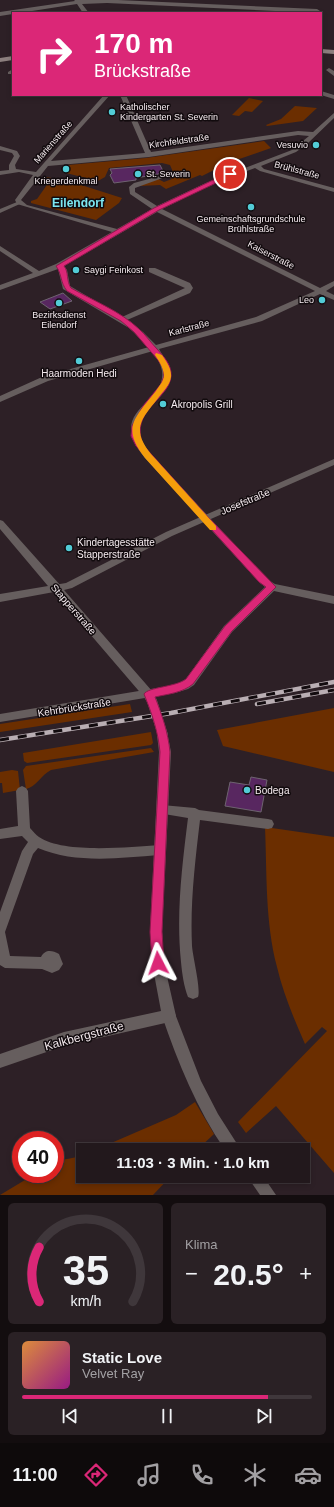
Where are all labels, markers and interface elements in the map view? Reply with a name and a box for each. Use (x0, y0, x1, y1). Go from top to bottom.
icon: right (28, 28, 80, 80)
text: 170 m (94, 28, 173, 59)
text: Brückstraße (94, 61, 191, 81)
place label: Katholischer Kindergarten St. Severin (120, 102, 218, 122)
marker: Katholischer Kindergarten St. Severin (107, 107, 117, 117)
street label: Marienstraße (32, 119, 74, 165)
street label: Kirchfeldstraße (148, 132, 210, 150)
place label: Vesuvio (276, 140, 308, 150)
marker: Vesuvio (311, 140, 321, 150)
pin (213, 157, 247, 191)
street label: Brühlstraße (273, 159, 321, 181)
icon: arrive (219, 163, 241, 185)
marker: Kriegerdenkmal (61, 164, 71, 174)
marker: St. Severin (133, 169, 143, 179)
place label: St. Severin (146, 169, 190, 179)
place label: Kriegerdenkmal (34, 176, 98, 186)
district label: Eilendorf (52, 196, 105, 210)
marker: Gemeinschaftsgrundschule Brühlstraße (246, 202, 256, 212)
place label: Gemeinschaftsgrundschule Brühlstraße (196, 214, 306, 234)
street label: Kaiserstraße (246, 239, 296, 271)
marker: Saygi Feinkost (71, 265, 81, 275)
place label: Saygi Feinkost (84, 265, 144, 275)
place label: Leo (299, 295, 314, 305)
marker: Leo (317, 295, 327, 305)
marker: Bezirksdienst Eilendorf (54, 298, 64, 308)
place label: Bezirksdienst Eilendorf (32, 310, 86, 330)
street label: Karlstraße (168, 318, 210, 338)
marker: Haarmoden Hedi (74, 356, 84, 366)
place label: Haarmoden Hedi (41, 368, 117, 379)
marker: Akropolis Grill (158, 399, 168, 409)
place label: Akropolis Grill (171, 399, 233, 410)
street label: Josefstraße (219, 486, 272, 517)
place label: Kindertagesstätte Stapperstraße (77, 537, 155, 560)
marker: Kindertagesstätte Stapperstraße (64, 543, 74, 553)
street label: Stapperstraße (49, 582, 99, 637)
street label: Kehrbrückstraße (37, 696, 112, 719)
marker: Bodega (242, 785, 252, 795)
place label: Bodega (255, 785, 290, 796)
position arrow (137, 942, 179, 984)
street label: Kalkbergstraße (43, 1019, 125, 1053)
speed limit sign: 40 (12, 1131, 64, 1183)
text: 11:03 · 3 Min. · 1.0 km (116, 1154, 270, 1171)
text: Klima (185, 1237, 218, 1252)
text: 35 (62, 1246, 109, 1293)
text: 20.5° (213, 1258, 284, 1291)
text: − (185, 1261, 198, 1286)
text: + (299, 1261, 312, 1286)
text: km/h (70, 1292, 101, 1308)
text: Static Love (82, 1349, 162, 1366)
text: Velvet Ray (82, 1366, 144, 1381)
icon: previous (59, 1405, 81, 1427)
icon: pause (156, 1405, 178, 1427)
icon: next (253, 1405, 275, 1427)
icon: directions (82, 1461, 110, 1489)
icon: music (135, 1461, 163, 1489)
icon: phone (188, 1461, 216, 1489)
icon: climate (241, 1461, 269, 1489)
icon: car (294, 1461, 322, 1489)
text: 11:00 (12, 1465, 57, 1485)

